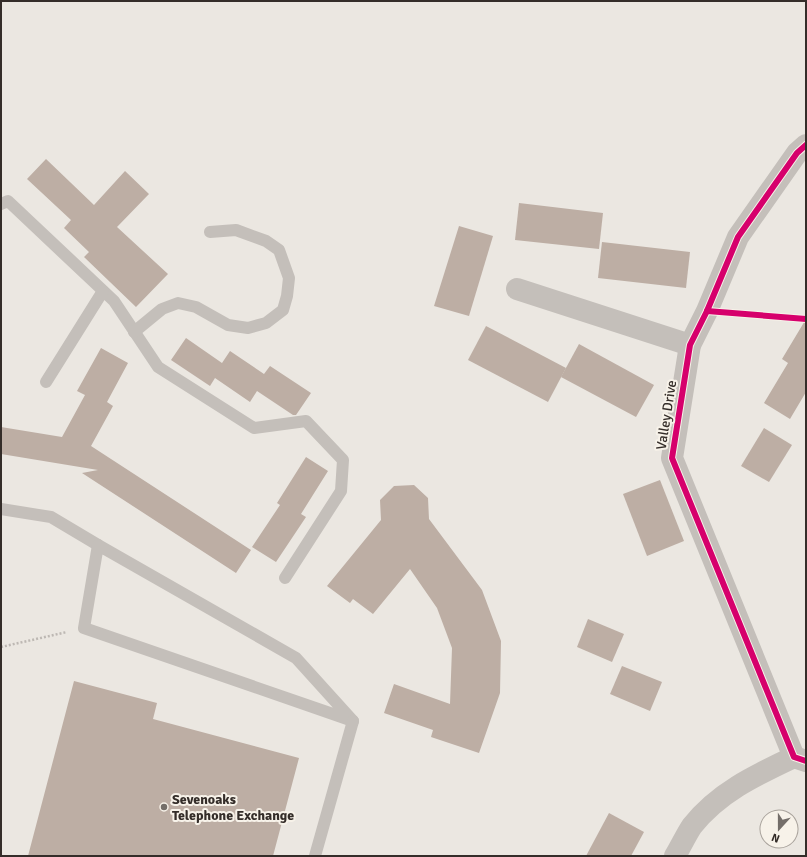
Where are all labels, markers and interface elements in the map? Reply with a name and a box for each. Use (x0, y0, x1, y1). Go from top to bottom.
street label: Valley Drive (653, 379, 680, 451)
place label: Sevenoaks Telephone Exchange (172, 791, 294, 824)
marker: Sevenoaks Telephone Exchange (159, 802, 169, 812)
north arrow (759, 809, 799, 849)
text: N (770, 830, 781, 845)

